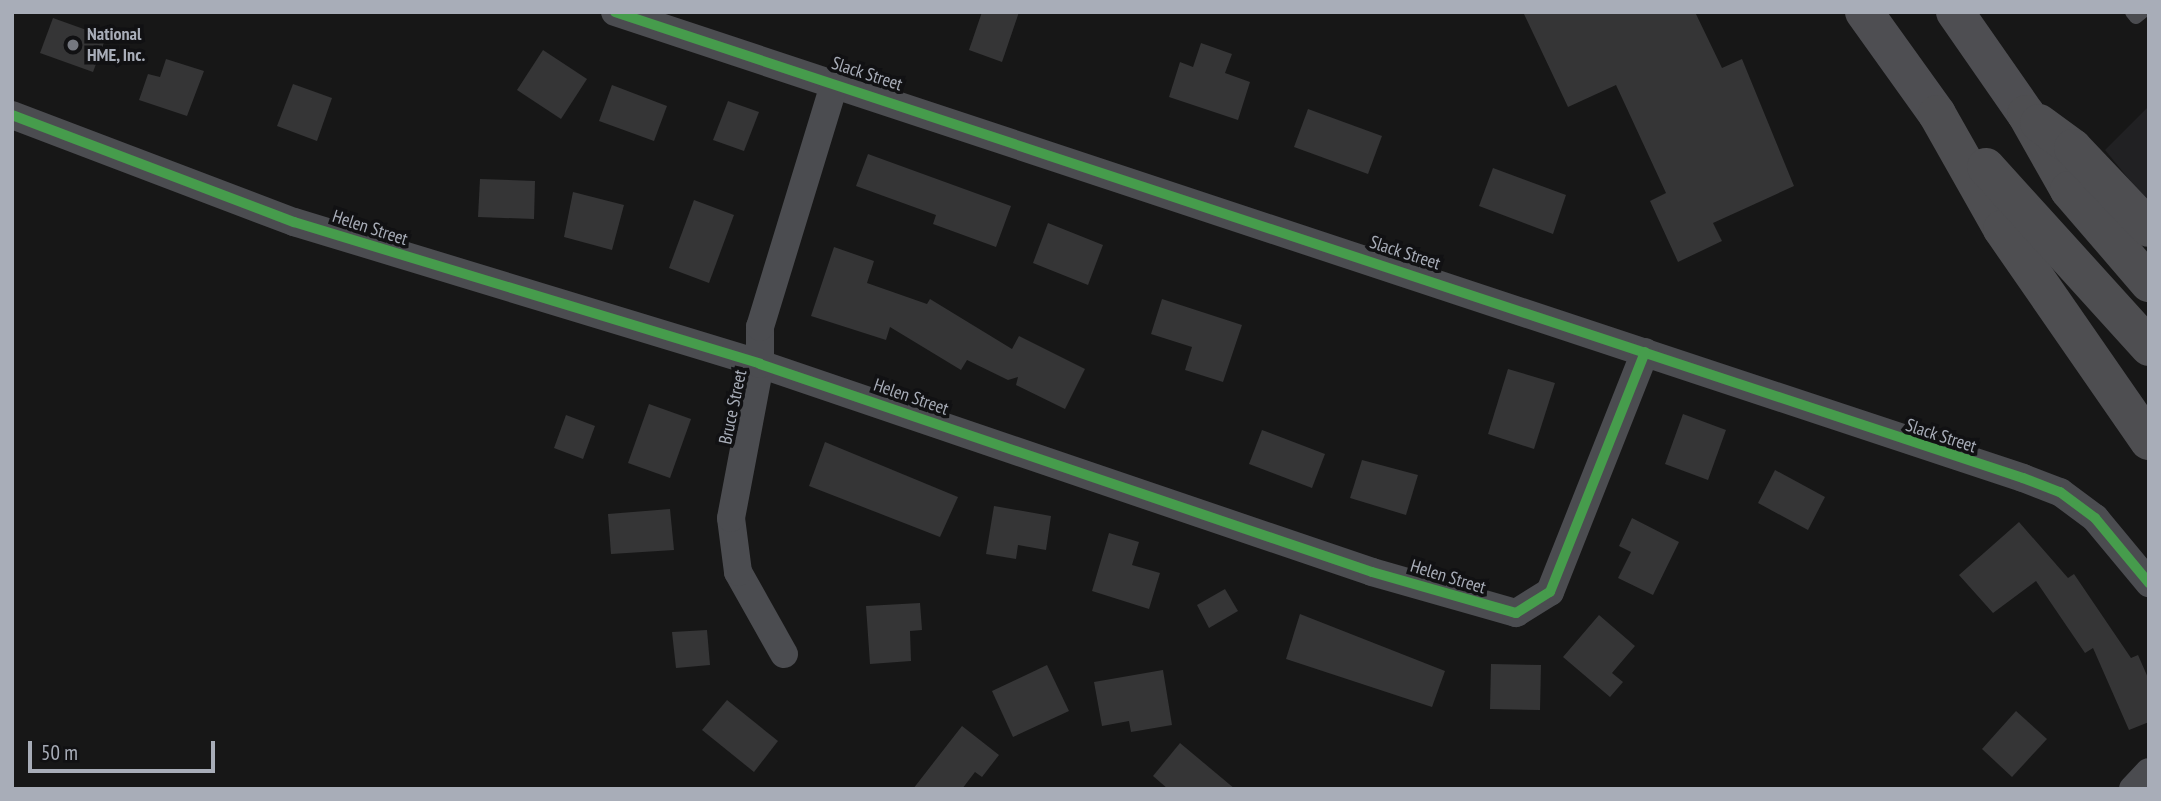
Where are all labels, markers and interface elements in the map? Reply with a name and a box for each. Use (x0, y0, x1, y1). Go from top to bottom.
place label: National HME, Inc. (87, 24, 146, 66)
marker: National HME, Inc. (65, 37, 81, 53)
street label: Slack Street (829, 52, 905, 96)
street label: Helen Street (330, 206, 410, 250)
street label: Slack Street (1367, 231, 1443, 275)
street label: Bruce Street (715, 368, 751, 446)
street label: Helen Street (871, 374, 951, 420)
street label: Slack Street (1903, 414, 1979, 458)
street label: Helen Street (1408, 555, 1488, 599)
scale bar (32, 728, 219, 772)
text: 50 m (41, 739, 78, 766)

